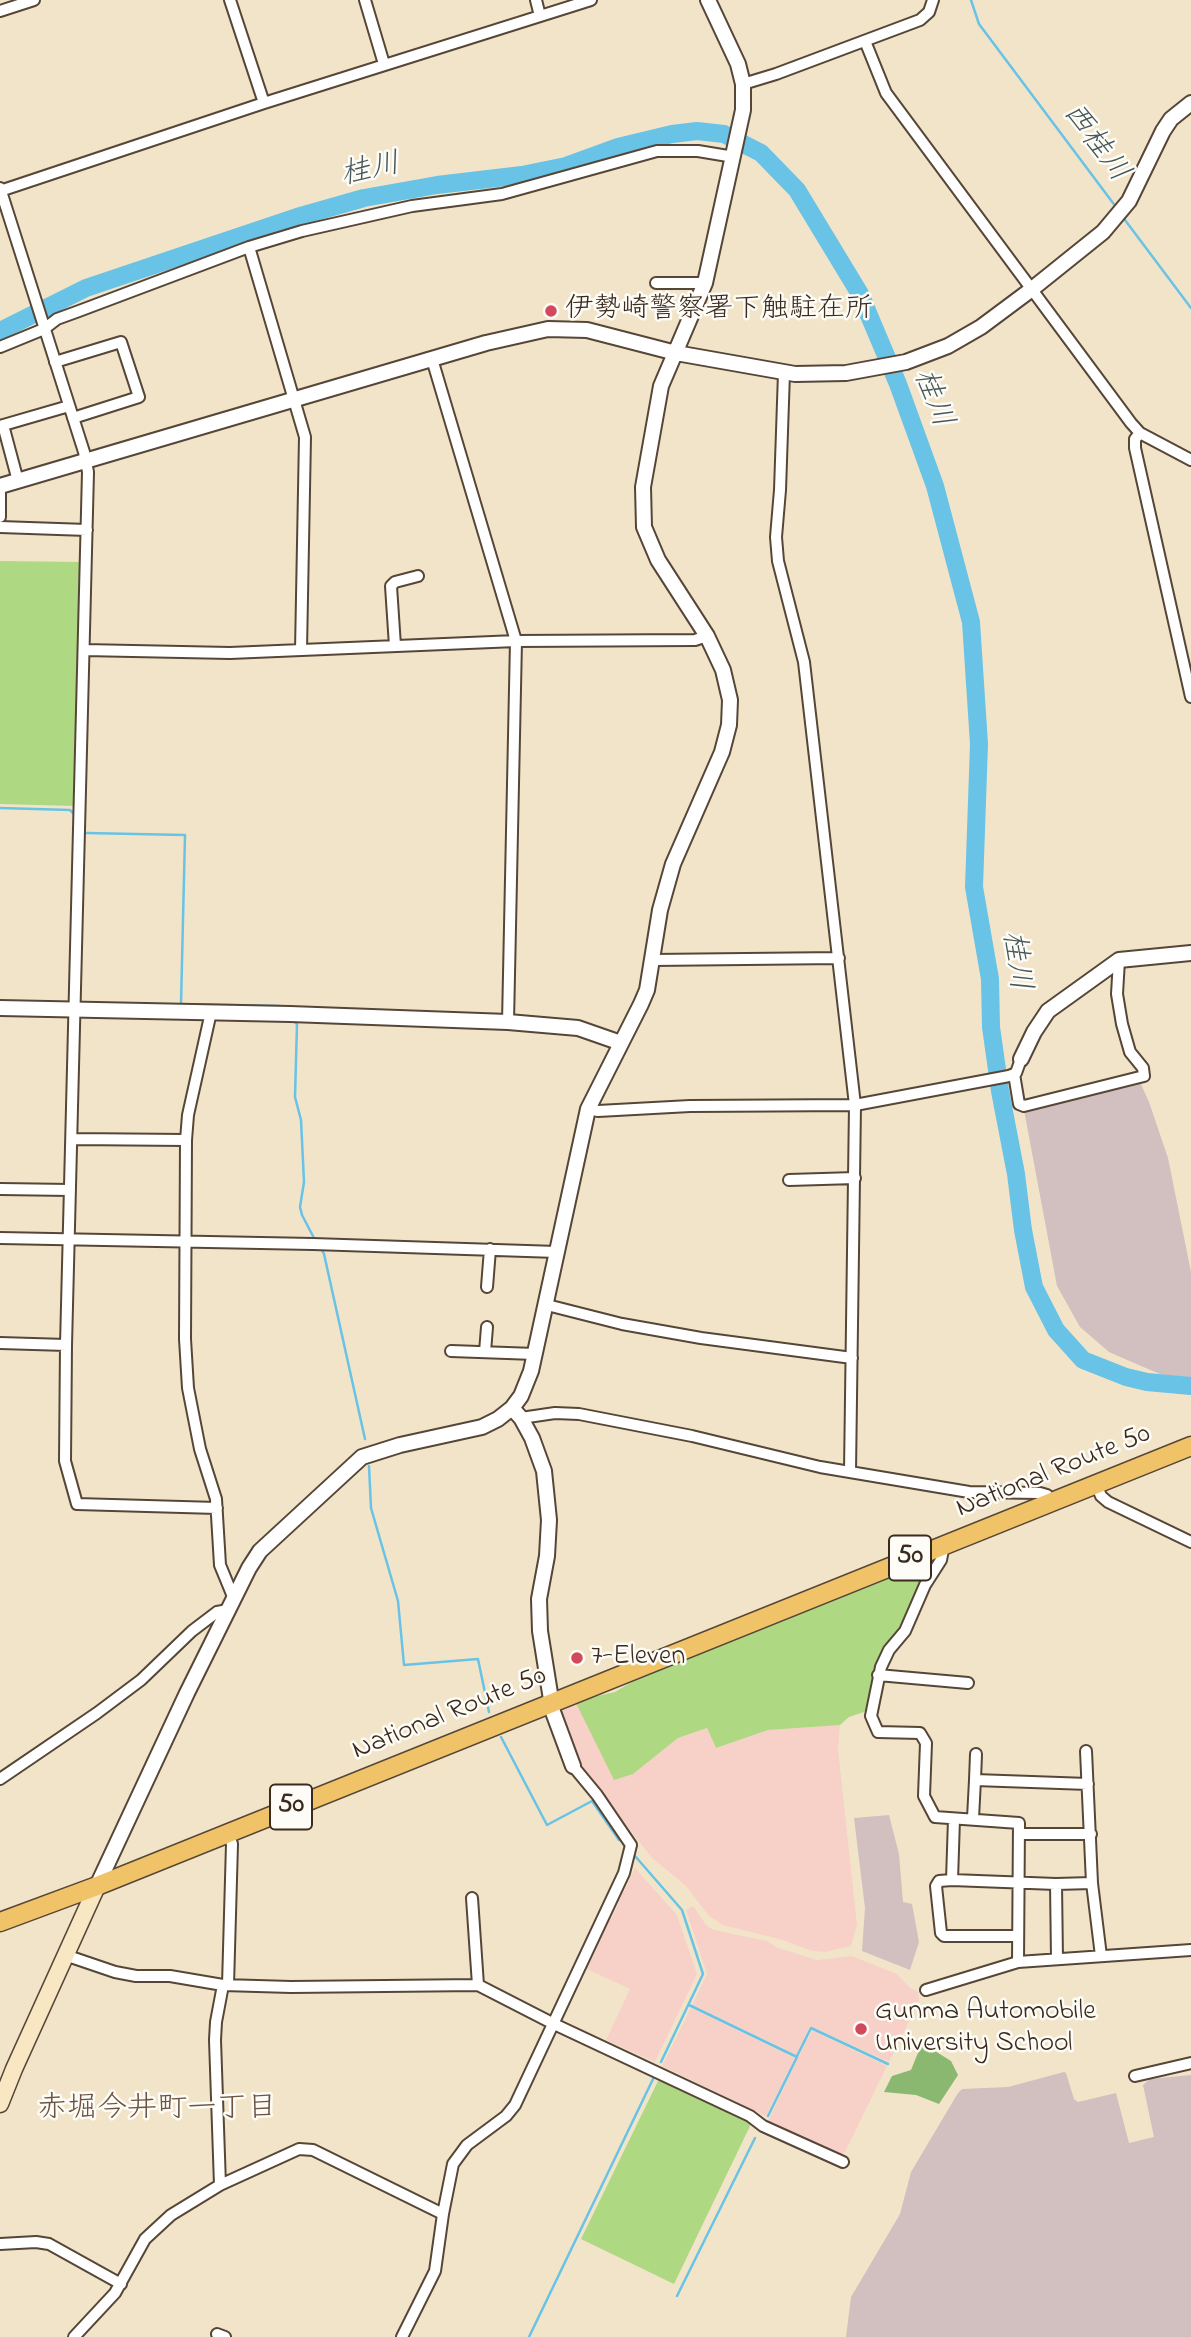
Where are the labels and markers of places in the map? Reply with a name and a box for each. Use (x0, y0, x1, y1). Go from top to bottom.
place label: 伊勢崎警察署下触駐在所 (565, 294, 873, 328)
marker: 伊勢崎警察署下触駐在所 (543, 303, 559, 319)
place label: 7-Eleven (591, 1641, 685, 1675)
marker: 7-Eleven (569, 1650, 585, 1666)
place label: Gunma Automobile University School (875, 1996, 1096, 2062)
marker: Gunma Automobile University School (853, 2021, 869, 2037)

